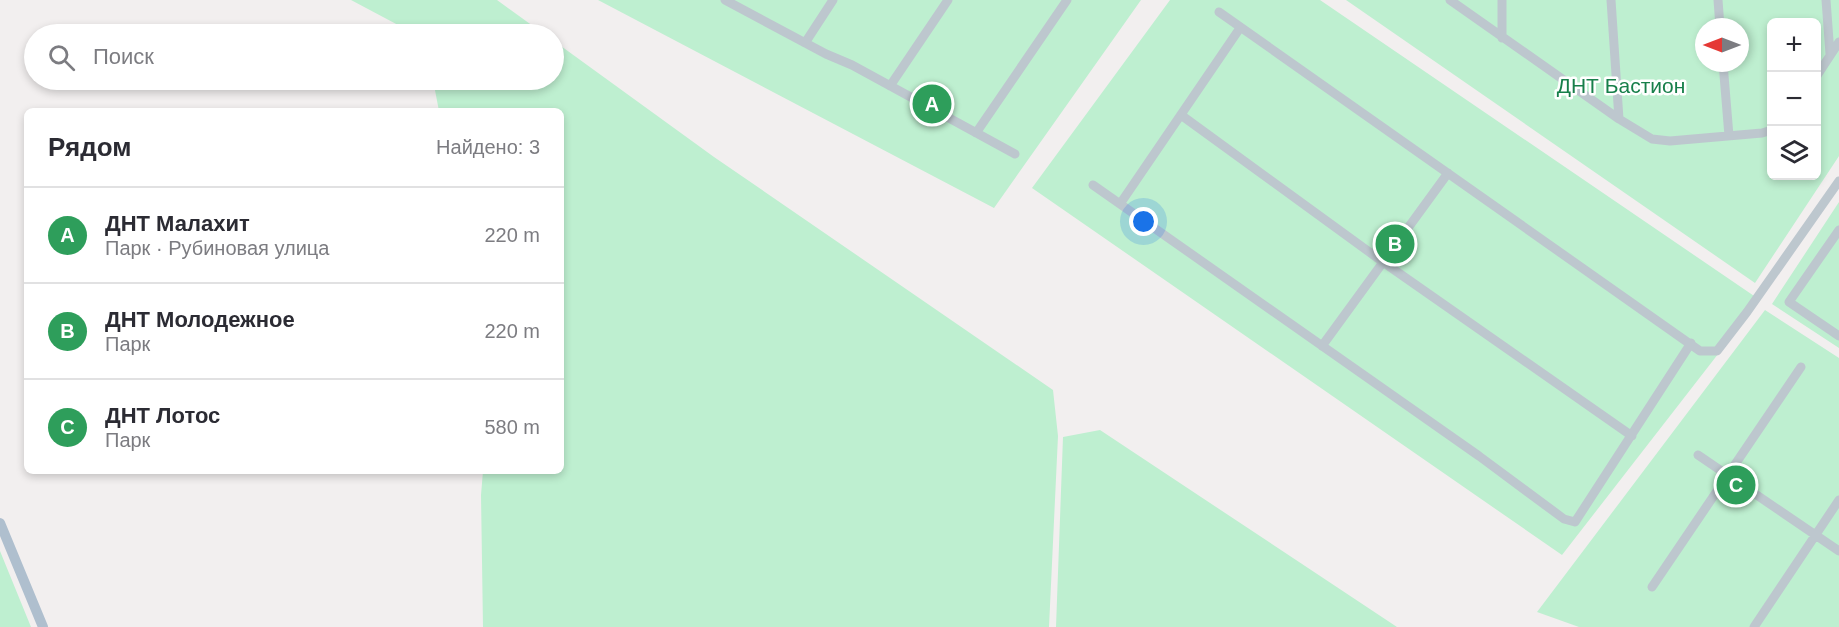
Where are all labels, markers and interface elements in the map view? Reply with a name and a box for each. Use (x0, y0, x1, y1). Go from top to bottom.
north arrow (1695, 18, 1749, 72)
map controls (1767, 18, 1821, 180)
button: + (1767, 18, 1821, 72)
search box (24, 24, 564, 90)
icon: search (45, 41, 78, 74)
text: Поиск (93, 44, 154, 69)
button: − (1767, 72, 1821, 126)
park label: ДНТ Бастион (1557, 74, 1685, 97)
pin: A (912, 82, 952, 126)
button: layers (1767, 126, 1821, 180)
text: Рядом (48, 132, 131, 162)
text: Найдено: 3 (436, 136, 540, 158)
your location (1129, 207, 1158, 236)
text: ДНТ Малахит (105, 211, 250, 236)
pin: B (1376, 222, 1414, 266)
text: A (60, 224, 75, 246)
text: 220 m (484, 224, 540, 246)
text: Парк · Рубиновая улица (105, 237, 329, 259)
text: ДНТ Молодежное (105, 307, 295, 332)
text: B (60, 320, 75, 342)
text: 220 m (484, 320, 540, 342)
text: Парк (105, 333, 150, 355)
text: ДНТ Лотос (105, 403, 220, 428)
text: C (60, 416, 75, 438)
text: 580 m (484, 416, 540, 438)
text: Парк (105, 429, 150, 451)
pin: C (1716, 462, 1756, 508)

